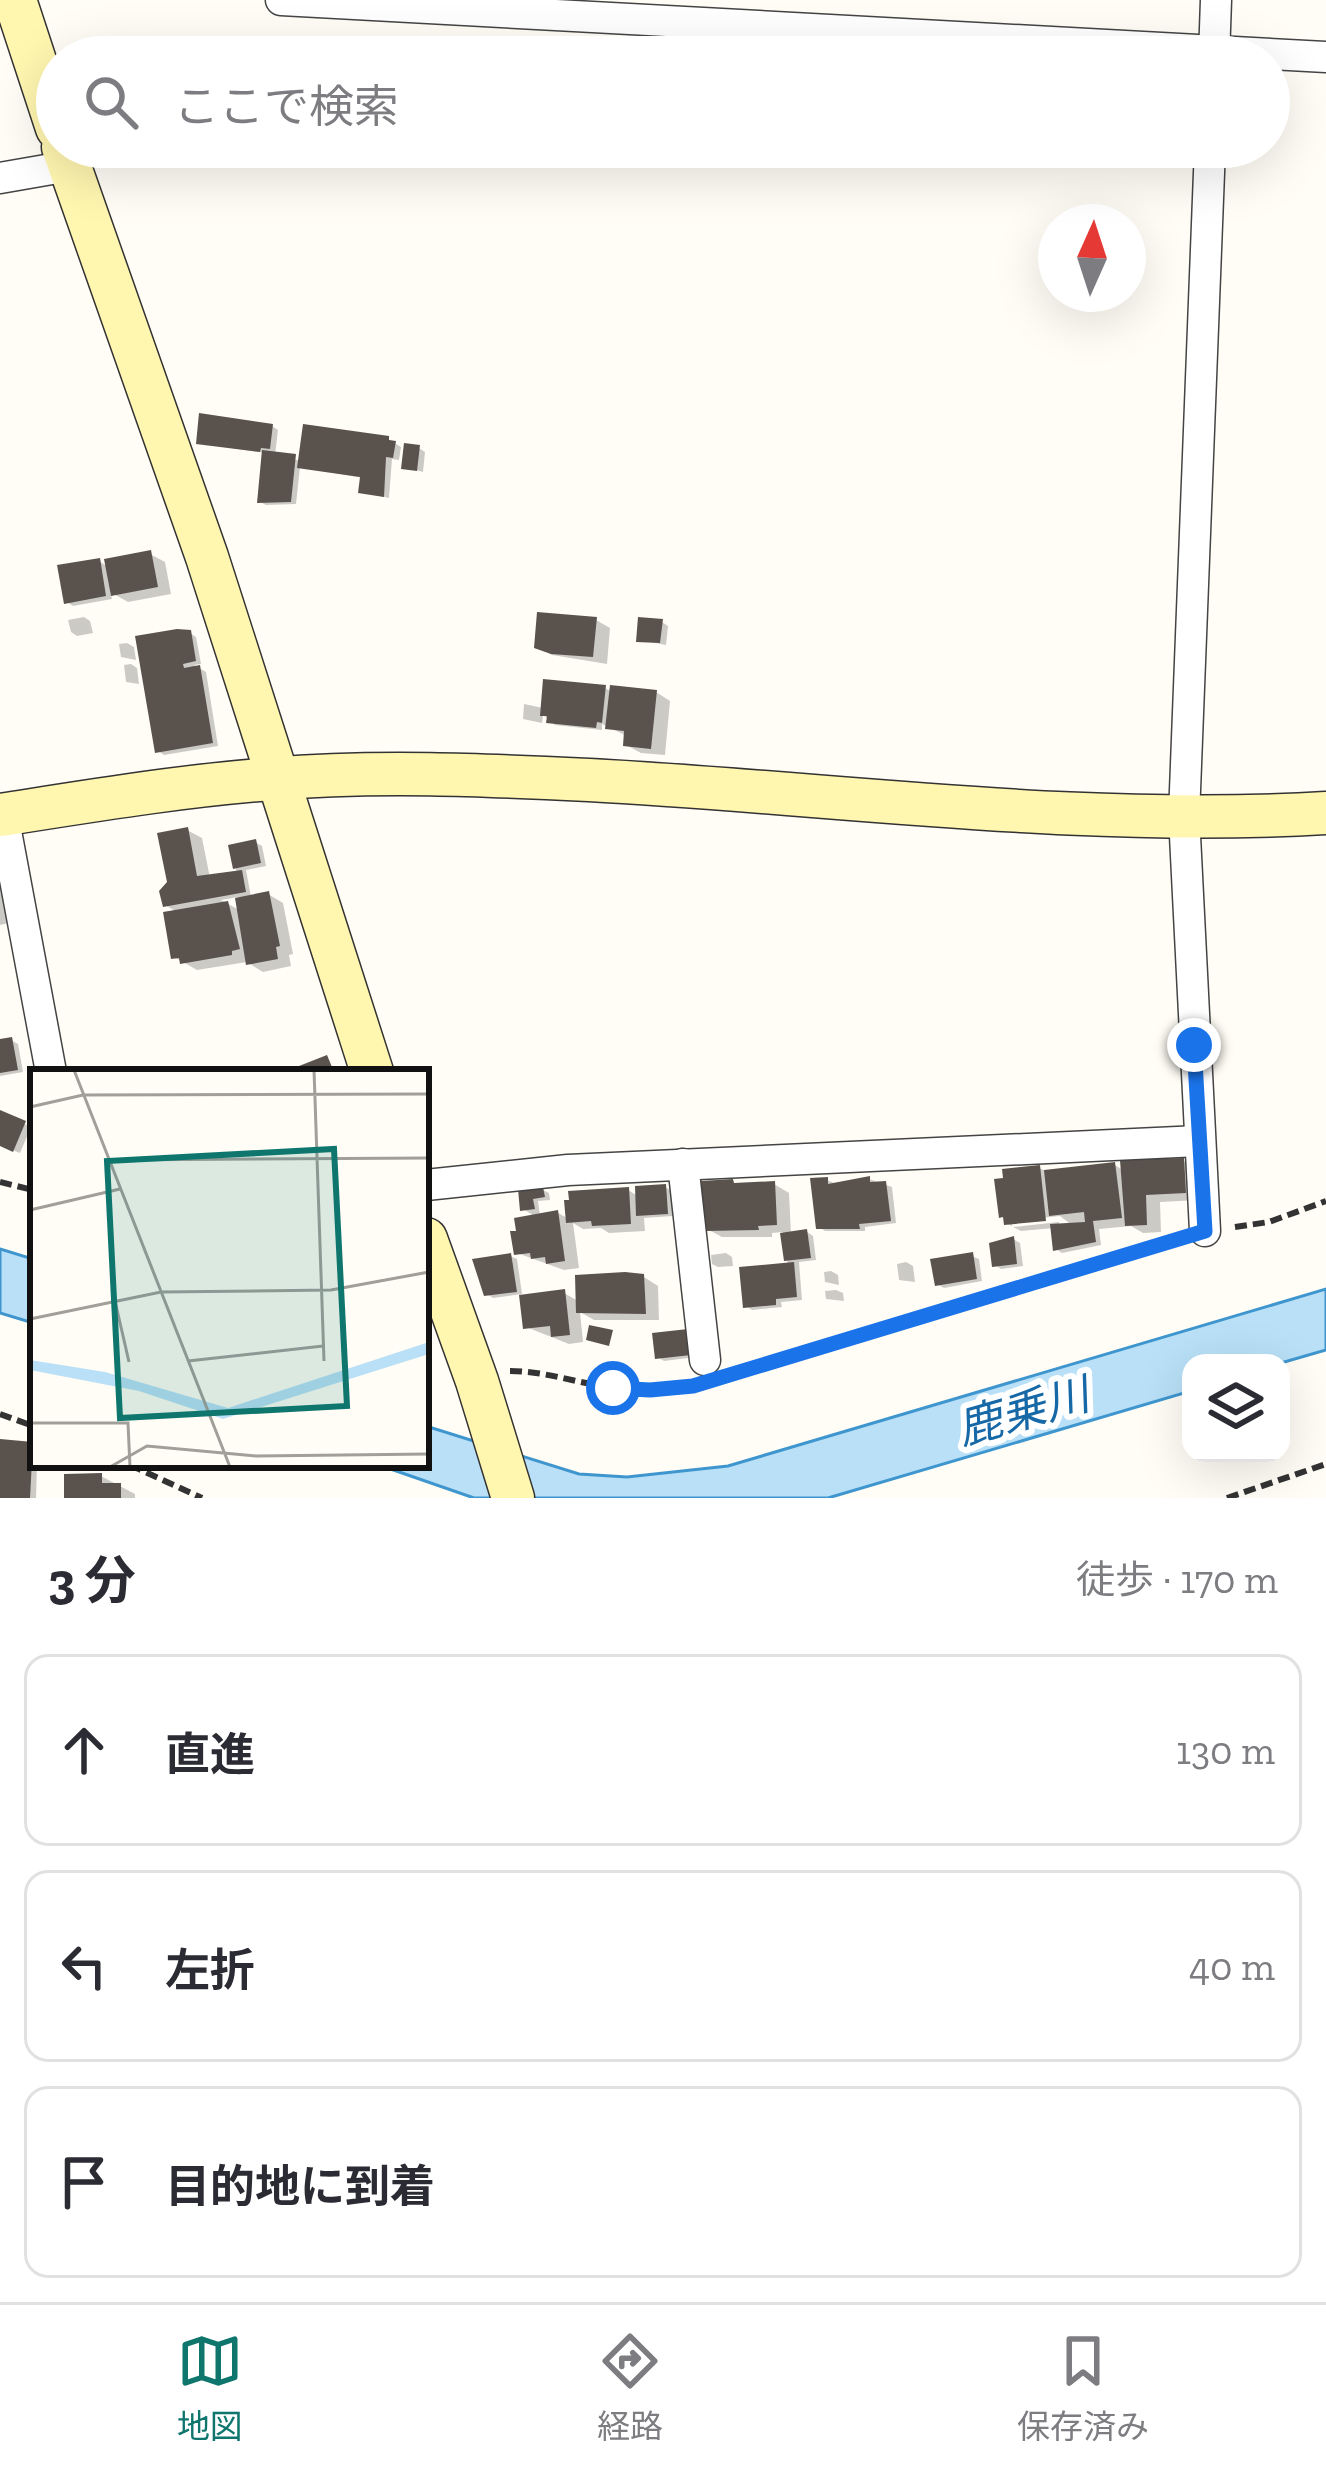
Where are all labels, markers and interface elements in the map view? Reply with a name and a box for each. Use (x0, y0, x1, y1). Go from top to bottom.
search box (36, 36, 1290, 168)
icon: search (78, 69, 144, 135)
text: ここで検索 (174, 80, 399, 134)
north arrow (1038, 204, 1146, 312)
route end (1167, 1018, 1221, 1072)
inset map (30, 1069, 429, 1468)
map controls (1182, 1354, 1290, 1462)
button: layers (1182, 1354, 1290, 1462)
route start (586, 1361, 640, 1415)
water label: 鹿乗川 (951, 1366, 1099, 1457)
text: 3 分 (48, 1550, 136, 1611)
text: 徒歩 · 170 m (1076, 1556, 1278, 1603)
icon: ahead (51, 1717, 117, 1783)
text: 130 m (1176, 1727, 1275, 1774)
text: 直進 (165, 1728, 255, 1782)
icon: left (51, 1933, 117, 1999)
text: 40 m (1189, 1943, 1275, 1990)
text: 左折 (165, 1944, 255, 1998)
icon: arrive (51, 2149, 117, 2215)
text: 目的地に到着 (165, 2160, 435, 2214)
tab: 地図 (177, 2328, 243, 2448)
tab: 経路 (597, 2328, 663, 2448)
tab: 保存済み (1017, 2328, 1149, 2448)

